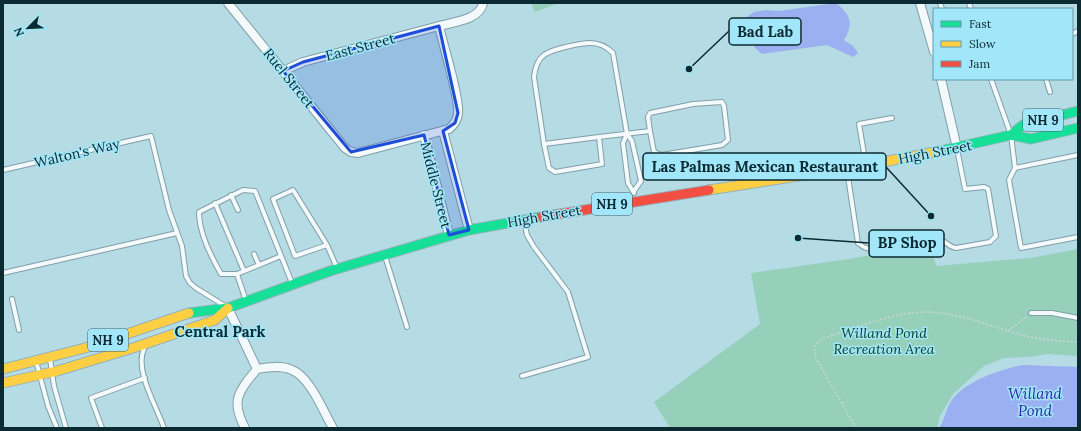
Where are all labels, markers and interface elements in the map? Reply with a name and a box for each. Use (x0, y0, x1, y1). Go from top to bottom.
north arrow (8, 8, 48, 48)
legend (933, 8, 1073, 80)
text: Fast (969, 16, 992, 31)
callout: Bad Lab (729, 18, 801, 45)
text: Bad Lab (737, 22, 793, 41)
text: N (11, 25, 27, 39)
street label: East Street (323, 29, 397, 65)
text: Slow (969, 36, 996, 51)
street label: Ruel Street (259, 44, 319, 112)
text: Jam (968, 56, 990, 71)
road number: NH 9 (1023, 109, 1063, 131)
street label: Walton's Way (32, 134, 122, 172)
street label: High Street (897, 136, 974, 168)
street label: Middle Street (417, 140, 456, 231)
callout: Las Palmas Mexican Restaurant (643, 153, 886, 180)
text: Las Palmas Mexican Restaurant (652, 157, 879, 176)
road number: NH 9 (592, 193, 632, 215)
street label: High Street (506, 201, 583, 231)
callout: BP Shop (869, 230, 944, 257)
text: BP Shop (878, 233, 937, 252)
district label: Central Park (175, 322, 266, 341)
park label: Willand Pond Recreation Area (833, 324, 935, 358)
road number: NH 9 (88, 329, 128, 351)
water label: Willand Pond (1008, 384, 1063, 420)

